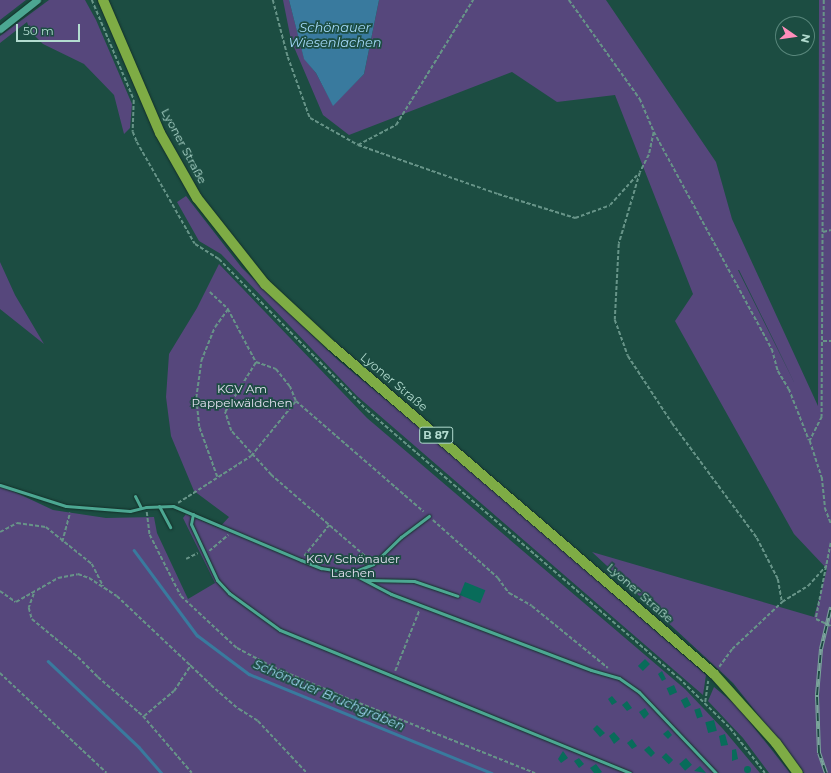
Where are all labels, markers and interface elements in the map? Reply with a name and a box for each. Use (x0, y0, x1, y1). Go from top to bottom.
scale bar (18, 16, 82, 42)
north arrow (775, 16, 815, 56)
water label: Schönauer Wiesenlachen (288, 20, 382, 51)
text: 50 m (23, 23, 54, 38)
text: N (798, 33, 814, 44)
street label: Lyoner Straße (158, 106, 210, 186)
street label: Lyoner Straße (358, 350, 430, 414)
park label: KGV Am Pappelwäldchen (191, 382, 293, 410)
road number: B 87 (419, 426, 453, 444)
park label: KGV Schönauer Lachen (306, 552, 400, 580)
street label: Lyoner Straße (604, 560, 676, 626)
water label: Schönauer Bruchgraben (251, 656, 407, 734)

